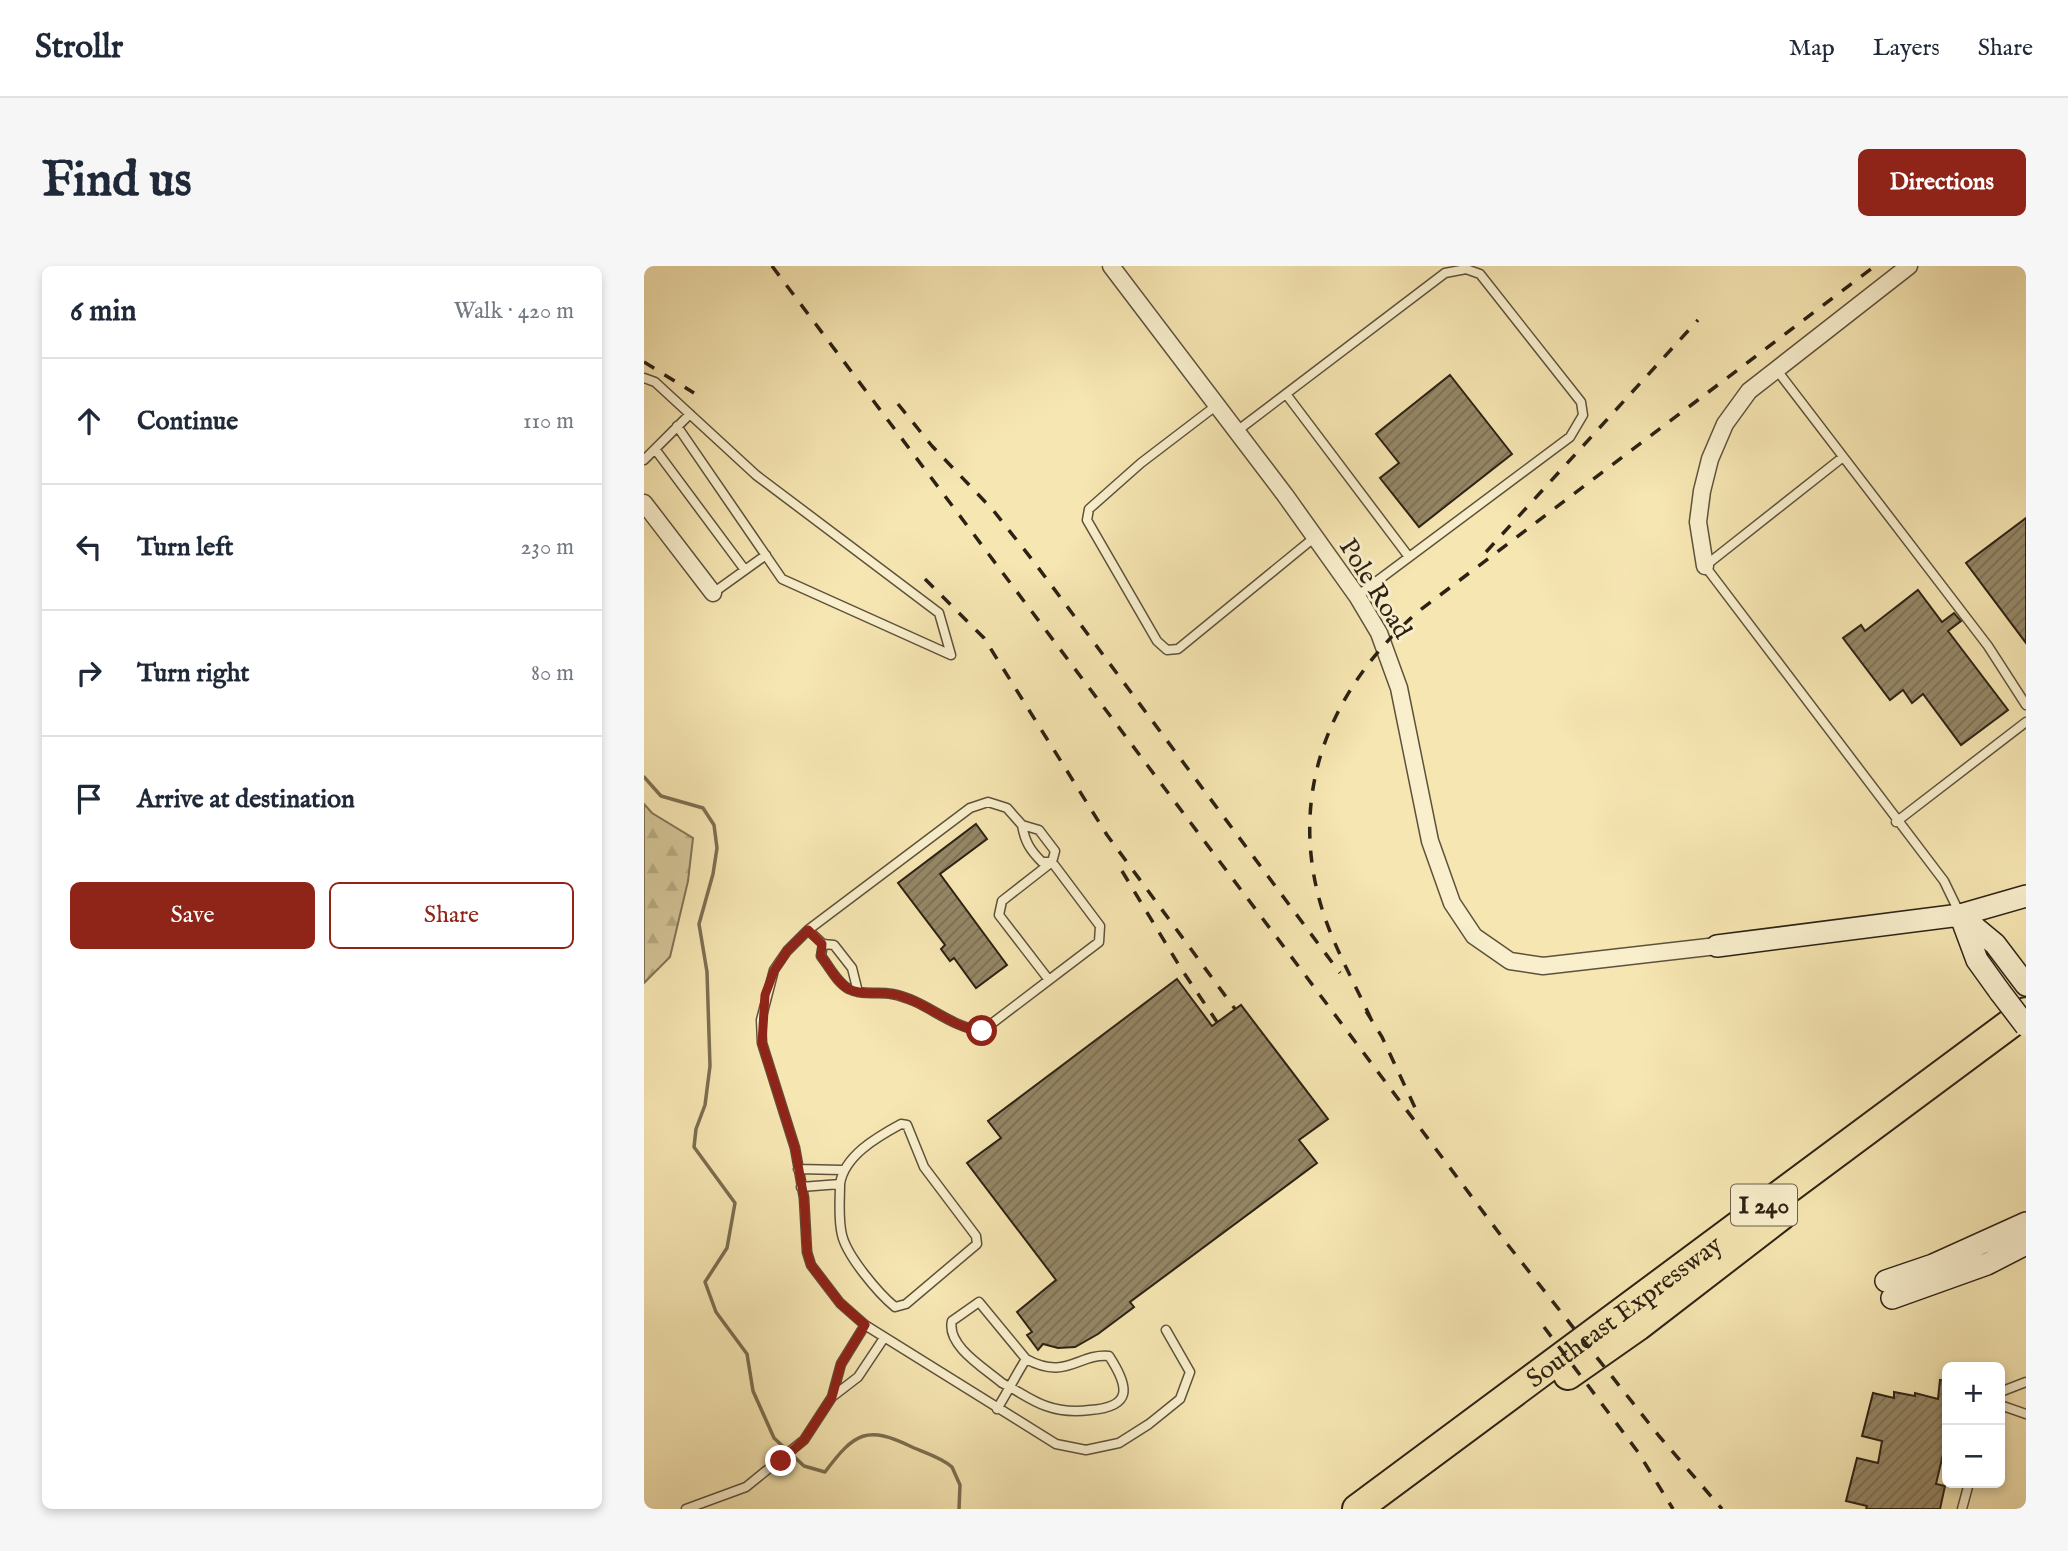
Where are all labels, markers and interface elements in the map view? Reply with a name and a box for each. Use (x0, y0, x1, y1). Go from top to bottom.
text: Strollr (35, 27, 123, 69)
text: Map (1789, 33, 1835, 64)
text: Layers (1873, 33, 1940, 64)
text: Share (1978, 33, 2033, 64)
button: Directions (1858, 149, 2026, 216)
text: Find us (42, 151, 192, 213)
text: 6 min (70, 293, 136, 331)
text: Walk · 420 m (454, 297, 574, 326)
icon: ahead (70, 402, 108, 440)
text: Continue (137, 405, 238, 438)
text: 110 m (523, 407, 574, 436)
icon: left (70, 528, 108, 566)
text: Turn left (137, 531, 234, 564)
text: 230 m (521, 533, 574, 562)
street label: Pole Road (1331, 533, 1418, 645)
icon: right (70, 654, 108, 692)
text: Turn right (137, 657, 250, 690)
text: 80 m (531, 659, 574, 688)
icon: arrive (70, 780, 108, 818)
text: Arrive at destination (137, 783, 355, 816)
button: Save (70, 882, 315, 949)
button: Share (329, 882, 574, 949)
route start (966, 1015, 997, 1046)
road number: I 240 (1731, 1184, 1797, 1225)
street label: Southeast Expressway (1520, 1229, 1729, 1396)
map controls (1942, 1362, 2005, 1488)
button: + (1942, 1362, 2005, 1425)
button: − (1942, 1425, 2005, 1488)
route end (765, 1445, 796, 1476)

